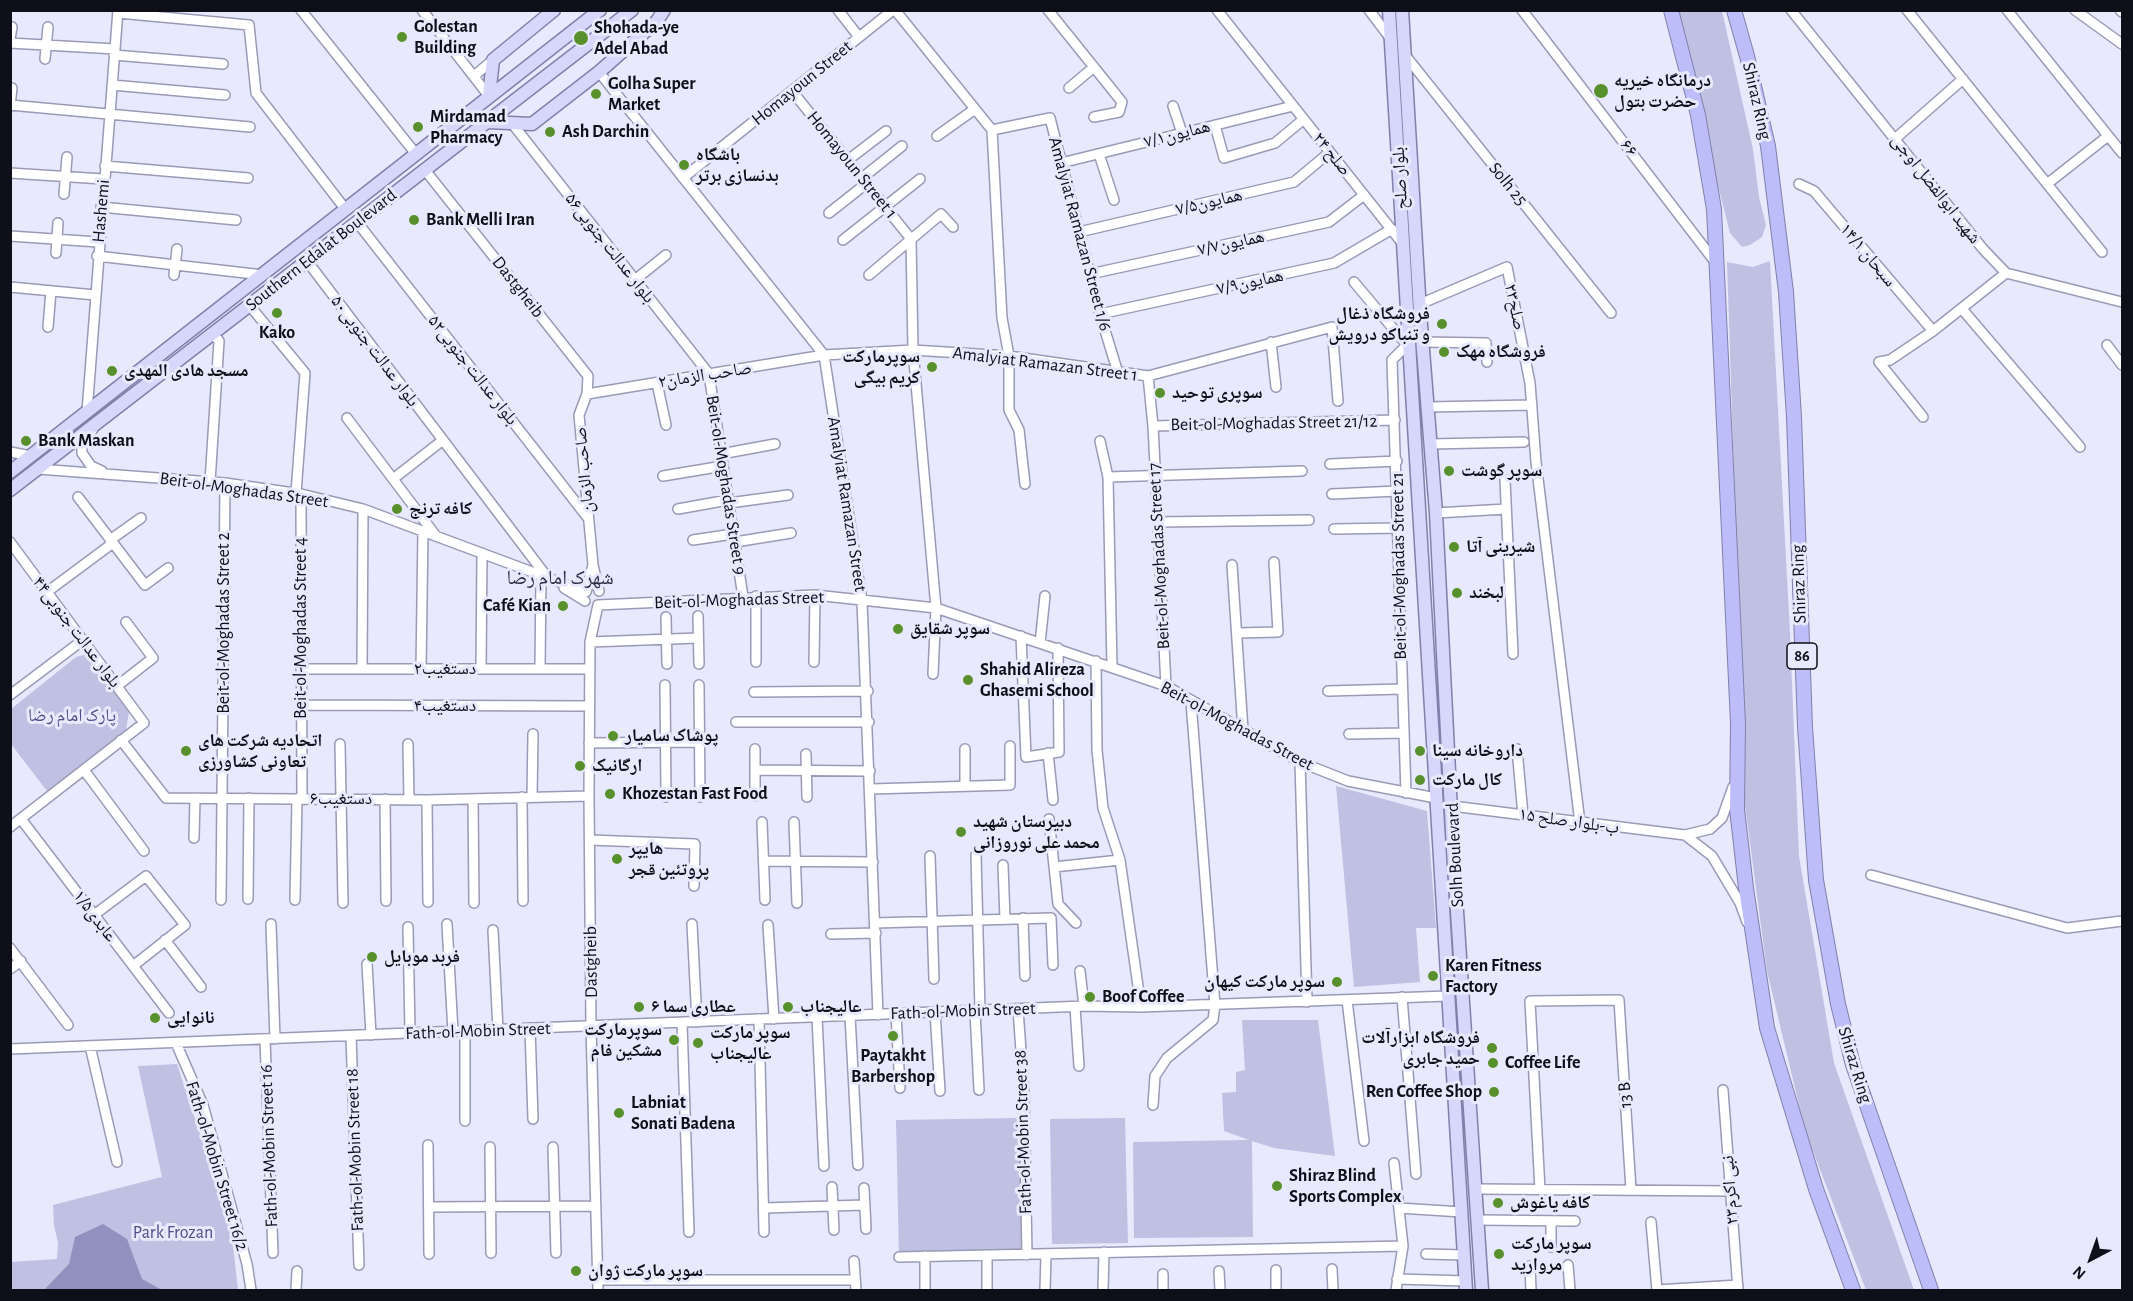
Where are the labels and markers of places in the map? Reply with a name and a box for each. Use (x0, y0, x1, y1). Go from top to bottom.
place label: Golestan Building (414, 16, 478, 58)
place label: Shohada-ye Adel Abad (594, 17, 679, 60)
marker: Shohada-ye Adel Abad (572, 29, 590, 47)
marker: Golestan Building (395, 30, 409, 44)
place label: درمانگاه خیریه حضرت بتول (1614, 70, 1711, 112)
place label: Golha Super Market (608, 73, 696, 116)
marker: درمانگاه خیریه حضرت بتول (1592, 82, 1610, 100)
marker: Golha Super Market (589, 87, 603, 101)
place label: Mirdamad Pharmacy (430, 106, 506, 148)
marker: Mirdamad Pharmacy (411, 120, 425, 134)
place label: Ash Darchin (562, 121, 649, 143)
marker: Ash Darchin (543, 125, 557, 139)
place label: باشگاه بدنسازی برتر (696, 144, 779, 186)
marker: باشگاه بدنسازی برتر (677, 158, 691, 172)
place label: Bank Melli Iran (426, 209, 535, 231)
marker: Bank Melli Iran (407, 213, 421, 227)
place label: فروشگاه ذغال و تنباکو درویش (1329, 303, 1430, 346)
marker: Kako (270, 306, 284, 320)
marker: فروشگاه ذغال و تنباکو درویش (1435, 317, 1449, 331)
place label: Kako (259, 322, 295, 344)
place label: فروشگاه مهک (1456, 341, 1546, 363)
marker: فروشگاه مهک (1437, 345, 1451, 359)
place label: سوپرمارکت کریم بیگی (842, 346, 920, 388)
place label: مسجد هادی المهدی (124, 360, 249, 382)
marker: سوپرمارکت کریم بیگی (925, 360, 939, 374)
marker: مسجد هادی المهدی (105, 364, 119, 378)
place label: سوپری توحید (1172, 382, 1263, 404)
marker: سوپری توحید (1153, 386, 1167, 400)
place label: Bank Maskan (38, 430, 135, 452)
marker: Bank Maskan (19, 434, 33, 448)
place label: سوپر گوشت (1461, 460, 1542, 482)
marker: سوپر گوشت (1442, 464, 1456, 478)
place label: کافه ترنج (409, 498, 472, 520)
marker: کافه ترنج (390, 502, 404, 516)
place label: شیرینی آتا (1466, 536, 1535, 558)
marker: شیرینی آتا (1447, 540, 1461, 554)
place label: لبخند (1469, 582, 1504, 604)
marker: لبخند (1450, 586, 1464, 600)
place label: Café Kian (483, 595, 551, 617)
marker: Café Kian (556, 599, 570, 613)
place label: سوپر شقایق (910, 618, 990, 640)
marker: سوپر شقایق (891, 622, 905, 636)
place label: Shahid Alireza Ghasemi School (980, 659, 1094, 702)
marker: Shahid Alireza Ghasemi School (961, 673, 975, 687)
place label: پوشاک سامیار (625, 725, 719, 747)
marker: پوشاک سامیار (606, 729, 620, 743)
place label: اتحادیه شرکت های تعاونی کشاورزی (198, 730, 322, 772)
place label: داروخانه سینا (1432, 740, 1523, 762)
marker: اتحادیه شرکت های تعاونی کشاورزی (179, 744, 193, 758)
marker: داروخانه سینا (1413, 744, 1427, 758)
place label: ارگانیک (592, 755, 642, 777)
marker: ارگانیک (573, 759, 587, 773)
place label: کال مارکت (1432, 769, 1502, 791)
marker: کال مارکت (1413, 773, 1427, 787)
place label: Khozestan Fast Food (622, 783, 768, 805)
marker: Khozestan Fast Food (603, 787, 617, 801)
place label: دبیرستان شهید محمد علی نوروزانی (973, 811, 1100, 854)
marker: دبیرستان شهید محمد علی نوروزانی (954, 825, 968, 839)
place label: هایپر پروتئین قجر (629, 838, 709, 880)
marker: هایپر پروتئین قجر (610, 852, 624, 866)
place label: فربد موبایل (384, 946, 460, 968)
marker: فربد موبایل (365, 950, 379, 964)
place label: Karen Fitness Factory (1445, 955, 1542, 998)
marker: Karen Fitness Factory (1426, 969, 1440, 983)
place label: سوپر مارکت کیهان (1204, 971, 1325, 993)
marker: سوپر مارکت کیهان (1330, 975, 1344, 989)
place label: Boof Coffee (1102, 986, 1184, 1008)
marker: Boof Coffee (1083, 990, 1097, 1004)
place label: عطاری سما ۶ (651, 996, 736, 1018)
place label: عالیجناب (800, 996, 862, 1018)
marker: عطاری سما ۶ (632, 1000, 646, 1014)
marker: عالیجناب (781, 1000, 795, 1014)
place label: نانوایی (167, 1007, 215, 1029)
marker: نانوایی (148, 1011, 162, 1025)
place label: سوپرمارکت مشکین فام (584, 1019, 662, 1062)
place label: سوپر مارکت عالیجناب (710, 1022, 791, 1064)
place label: فروشگاه ابزارآلات حمید جابری (1361, 1027, 1480, 1070)
marker: Paytakht Barbershop (886, 1029, 900, 1043)
marker: سوپرمارکت مشکین فام (667, 1033, 681, 1047)
marker: سوپر مارکت عالیجناب (691, 1036, 705, 1050)
marker: فروشگاه ابزارآلات حمید جابری (1485, 1041, 1499, 1055)
place label: Paytakht Barbershop (851, 1045, 935, 1088)
place label: Coffee Life (1505, 1052, 1581, 1074)
marker: Coffee Life (1486, 1056, 1500, 1070)
place label: Ren Coffee Shop (1366, 1081, 1482, 1103)
marker: Ren Coffee Shop (1487, 1085, 1501, 1099)
place label: Labniat Sonati Badena (631, 1092, 735, 1134)
marker: Labniat Sonati Badena (612, 1106, 626, 1120)
place label: Shiraz Blind Sports Complex (1289, 1165, 1401, 1208)
marker: Shiraz Blind Sports Complex (1270, 1179, 1284, 1193)
place label: کافه یاغوش (1510, 1192, 1590, 1214)
marker: کافه یاغوش (1491, 1196, 1505, 1210)
place label: سوپر مارکت مروارید (1511, 1233, 1592, 1276)
marker: سوپر مارکت مروارید (1492, 1247, 1506, 1261)
place label: سوپر مارکت ژوان (588, 1260, 703, 1282)
marker: سوپر مارکت ژوان (569, 1264, 583, 1278)

